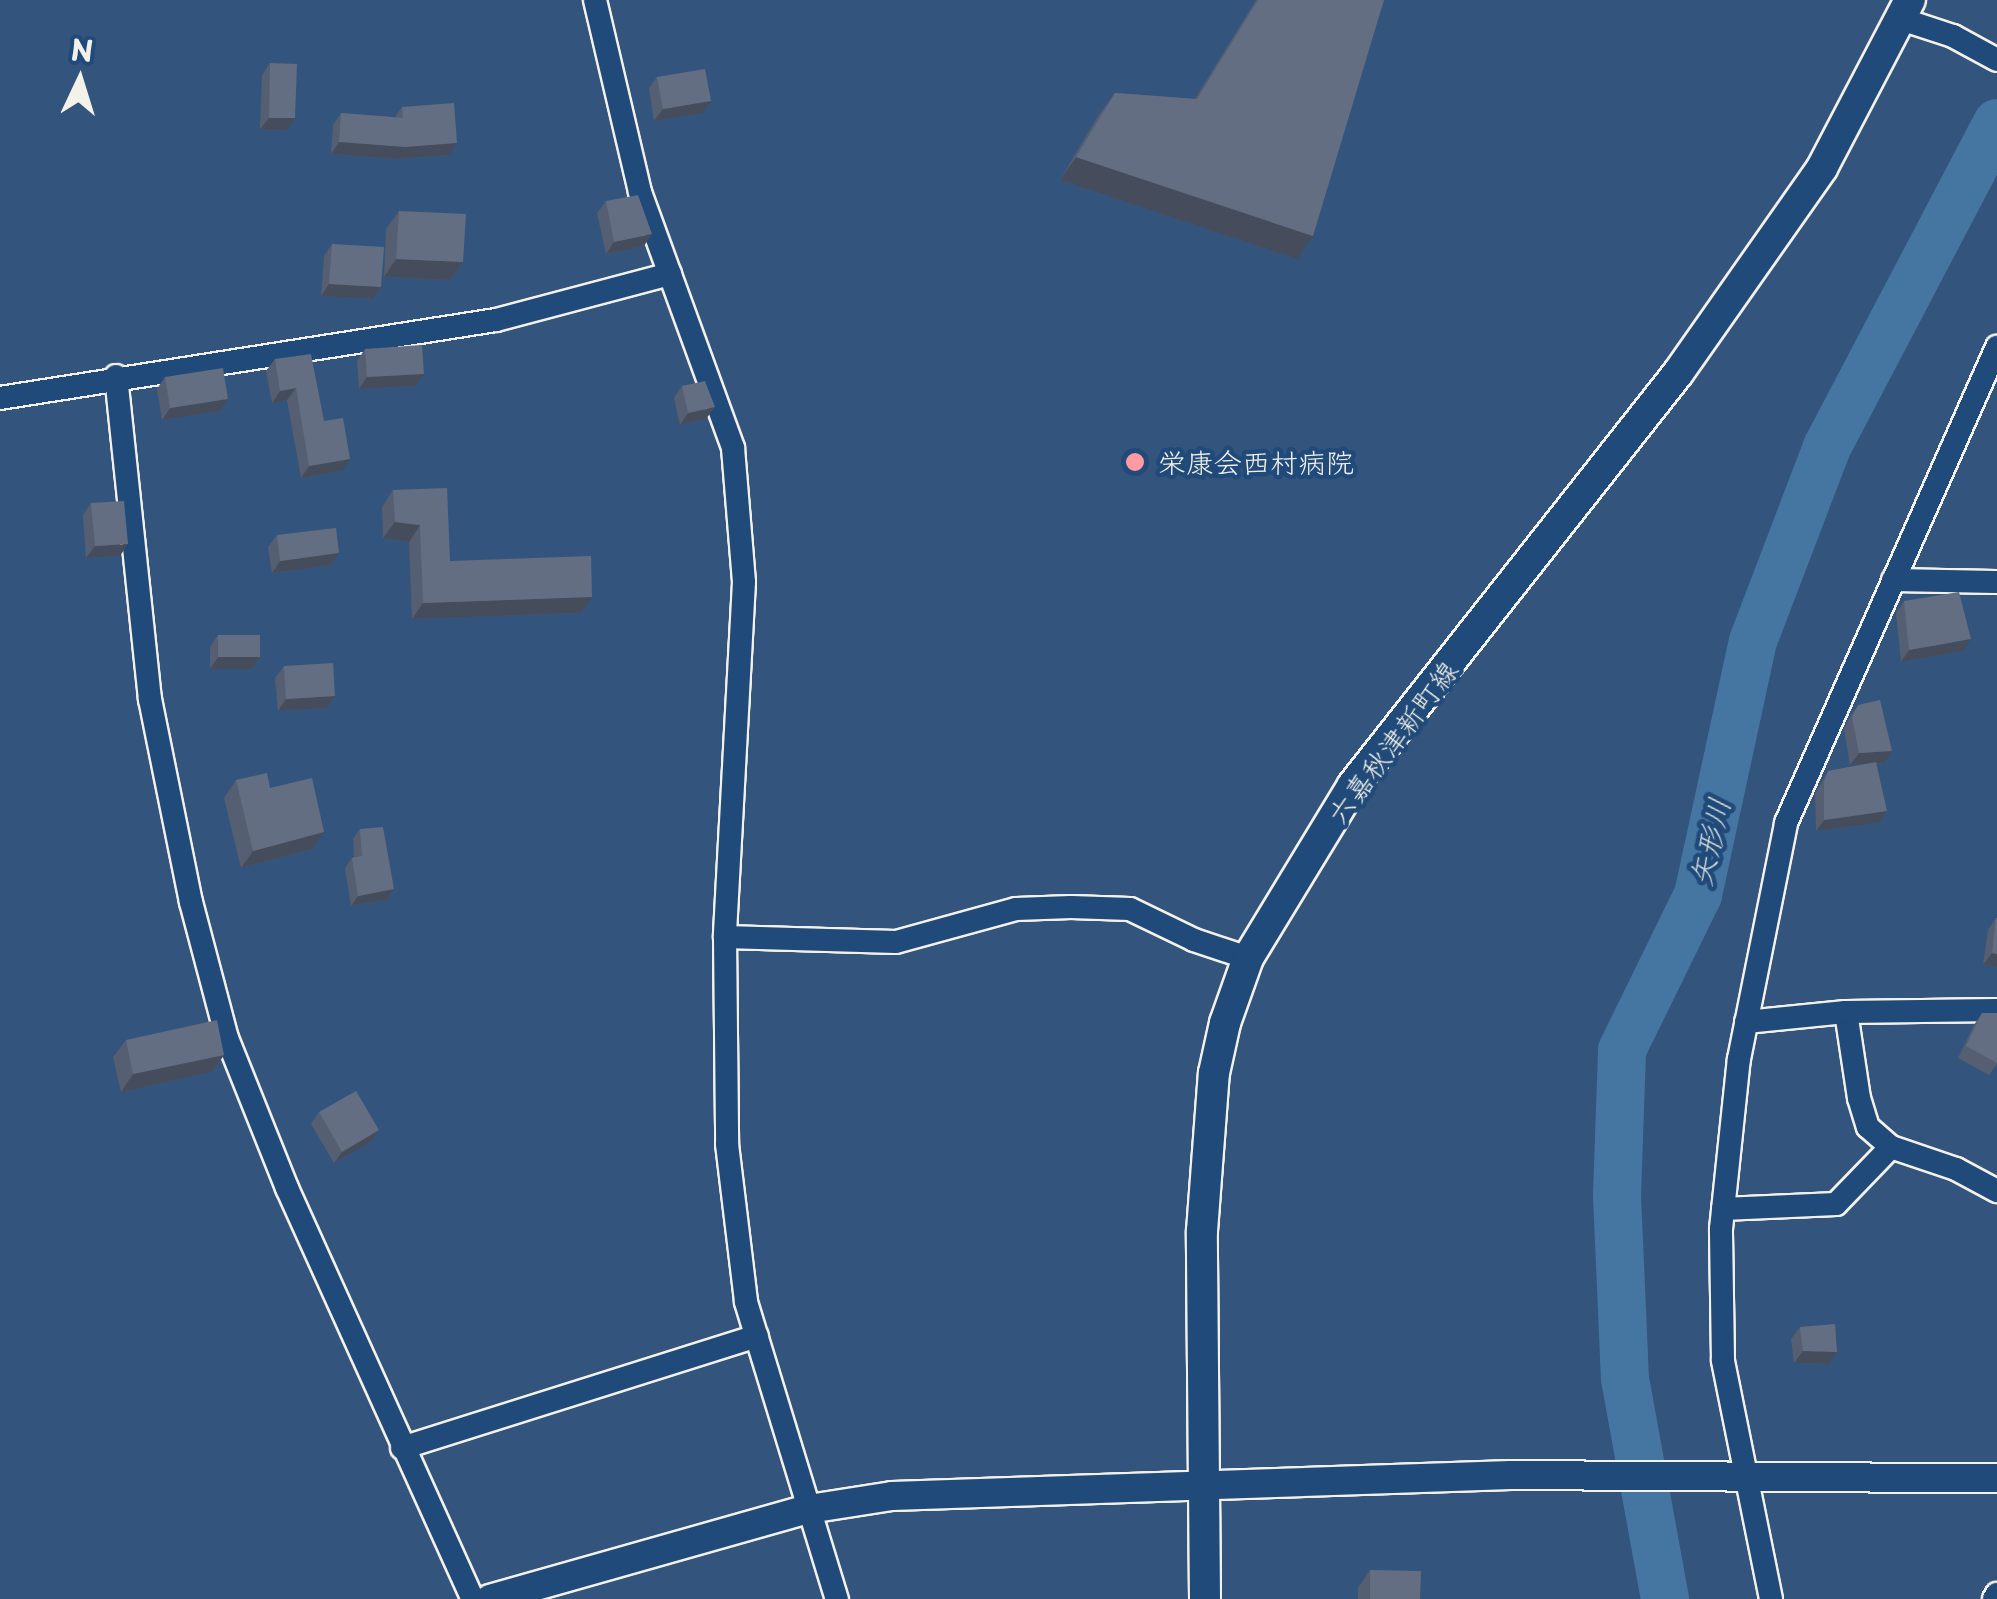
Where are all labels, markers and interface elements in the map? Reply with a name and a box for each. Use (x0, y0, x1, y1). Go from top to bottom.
text: N (70, 27, 95, 72)
north arrow (30, 30, 130, 130)
place label: 栄康会西村病院 (1158, 445, 1354, 479)
marker: 栄康会西村病院 (1122, 449, 1148, 475)
street label: 六嘉秋津新町線 (1320, 654, 1464, 830)
water label: 矢形川 (1681, 794, 1737, 890)

